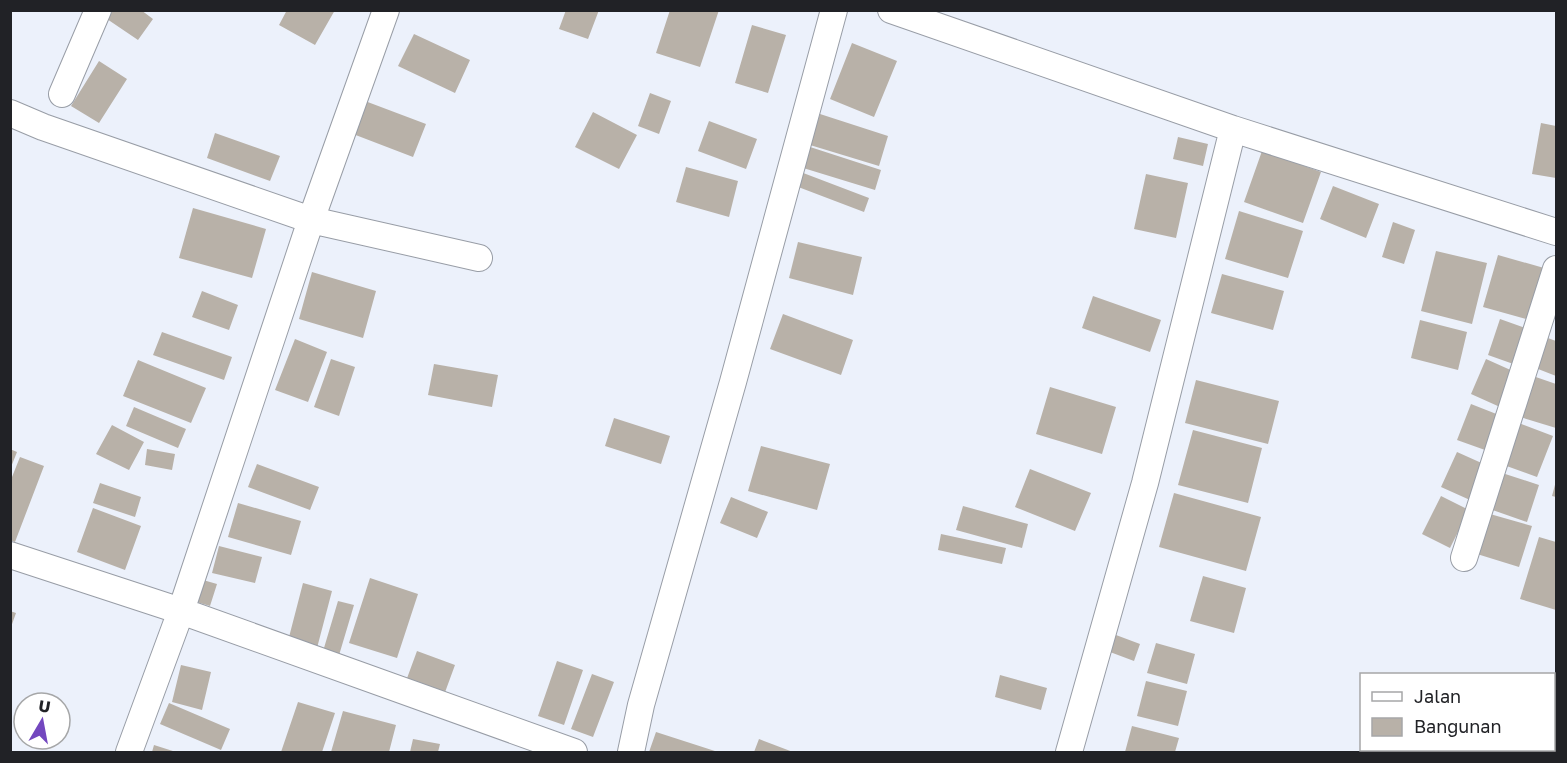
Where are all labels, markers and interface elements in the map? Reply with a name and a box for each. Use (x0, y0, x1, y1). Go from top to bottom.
legend (1360, 673, 1555, 751)
text: Jalan (1414, 685, 1461, 707)
north arrow (12, 691, 72, 751)
text: U (37, 695, 52, 717)
text: Bangunan (1414, 715, 1502, 737)

